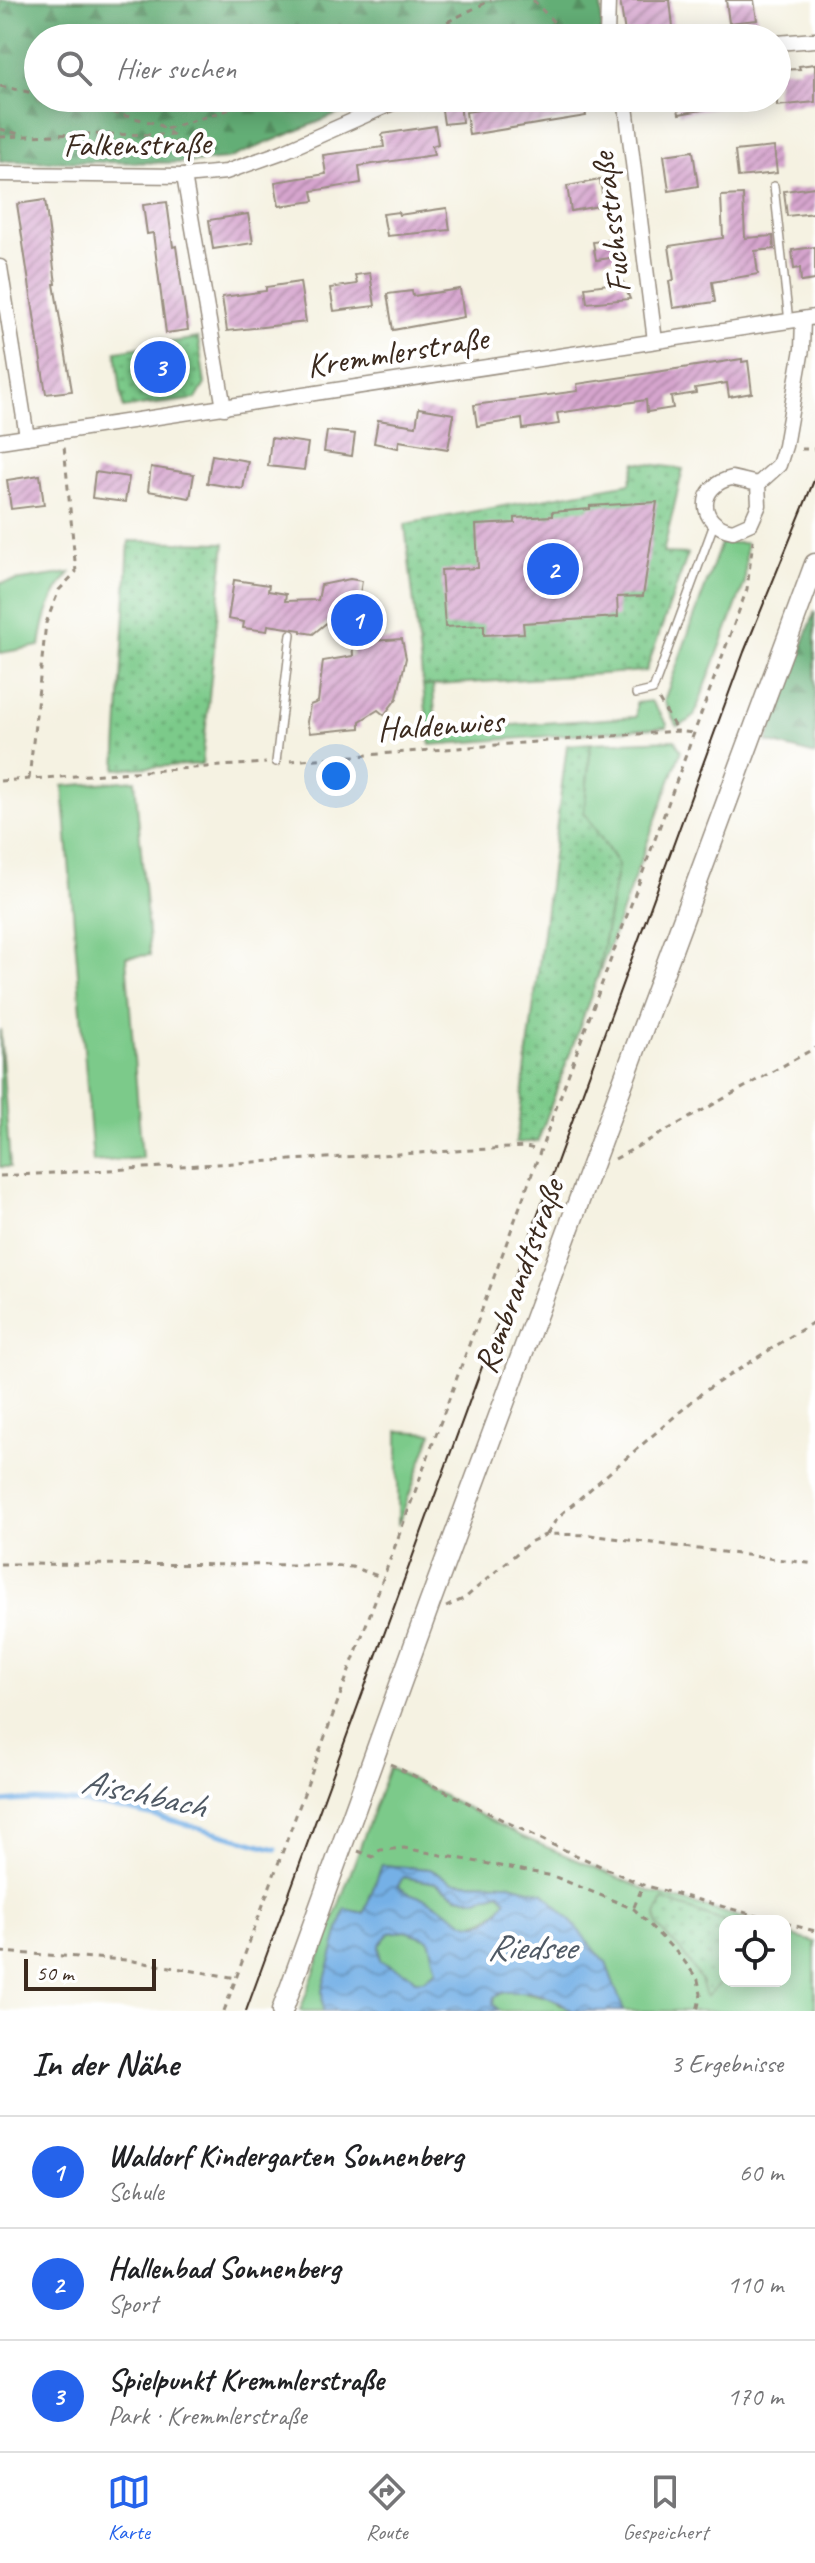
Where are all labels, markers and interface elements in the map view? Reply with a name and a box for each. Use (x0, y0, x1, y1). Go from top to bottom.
search box (24, 24, 791, 112)
icon: search (52, 46, 96, 90)
text: Hier suchen (116, 49, 236, 87)
street label: Falkenstraße (63, 121, 214, 166)
street label: Fuchsstraße (580, 147, 640, 296)
street label: Kremmlerstraße (303, 316, 494, 387)
pin: 3 (134, 337, 186, 397)
pin: 2 (527, 539, 579, 599)
pin: 1 (331, 590, 383, 650)
street label: Haldenwies (376, 698, 507, 750)
your location (316, 756, 356, 796)
street label: Rembrandtstraße (464, 1171, 574, 1379)
water label: Aischbach (78, 1757, 212, 1829)
map controls (719, 1915, 791, 1987)
button: locate (719, 1915, 791, 1987)
water label: Riedsee (487, 1924, 580, 1970)
scale bar (24, 1955, 156, 1991)
text: 50 m (36, 1959, 73, 1987)
text: In der Nähe (32, 2042, 178, 2085)
text: 3 Ergebnisse (670, 2047, 783, 2080)
text: Waldorf Kindergarten Sonnenberg (108, 2137, 463, 2175)
text: 1 (52, 2156, 64, 2189)
text: 60 m (739, 2156, 783, 2189)
text: Schule (108, 2175, 164, 2208)
text: Hallenbad Sonnenberg (108, 2249, 340, 2287)
text: 2 (52, 2268, 64, 2301)
text: 110 m (727, 2268, 783, 2301)
text: Sport (108, 2287, 158, 2320)
text: Spielpunkt Kremmlerstraße (108, 2361, 383, 2399)
text: 3 (52, 2380, 64, 2413)
text: 170 m (727, 2380, 783, 2413)
text: Park · Kremmlerstraße (108, 2399, 306, 2432)
tab: Karte (107, 2470, 151, 2546)
tab: Route (365, 2470, 409, 2546)
tab: Gespeichert (622, 2470, 708, 2546)

